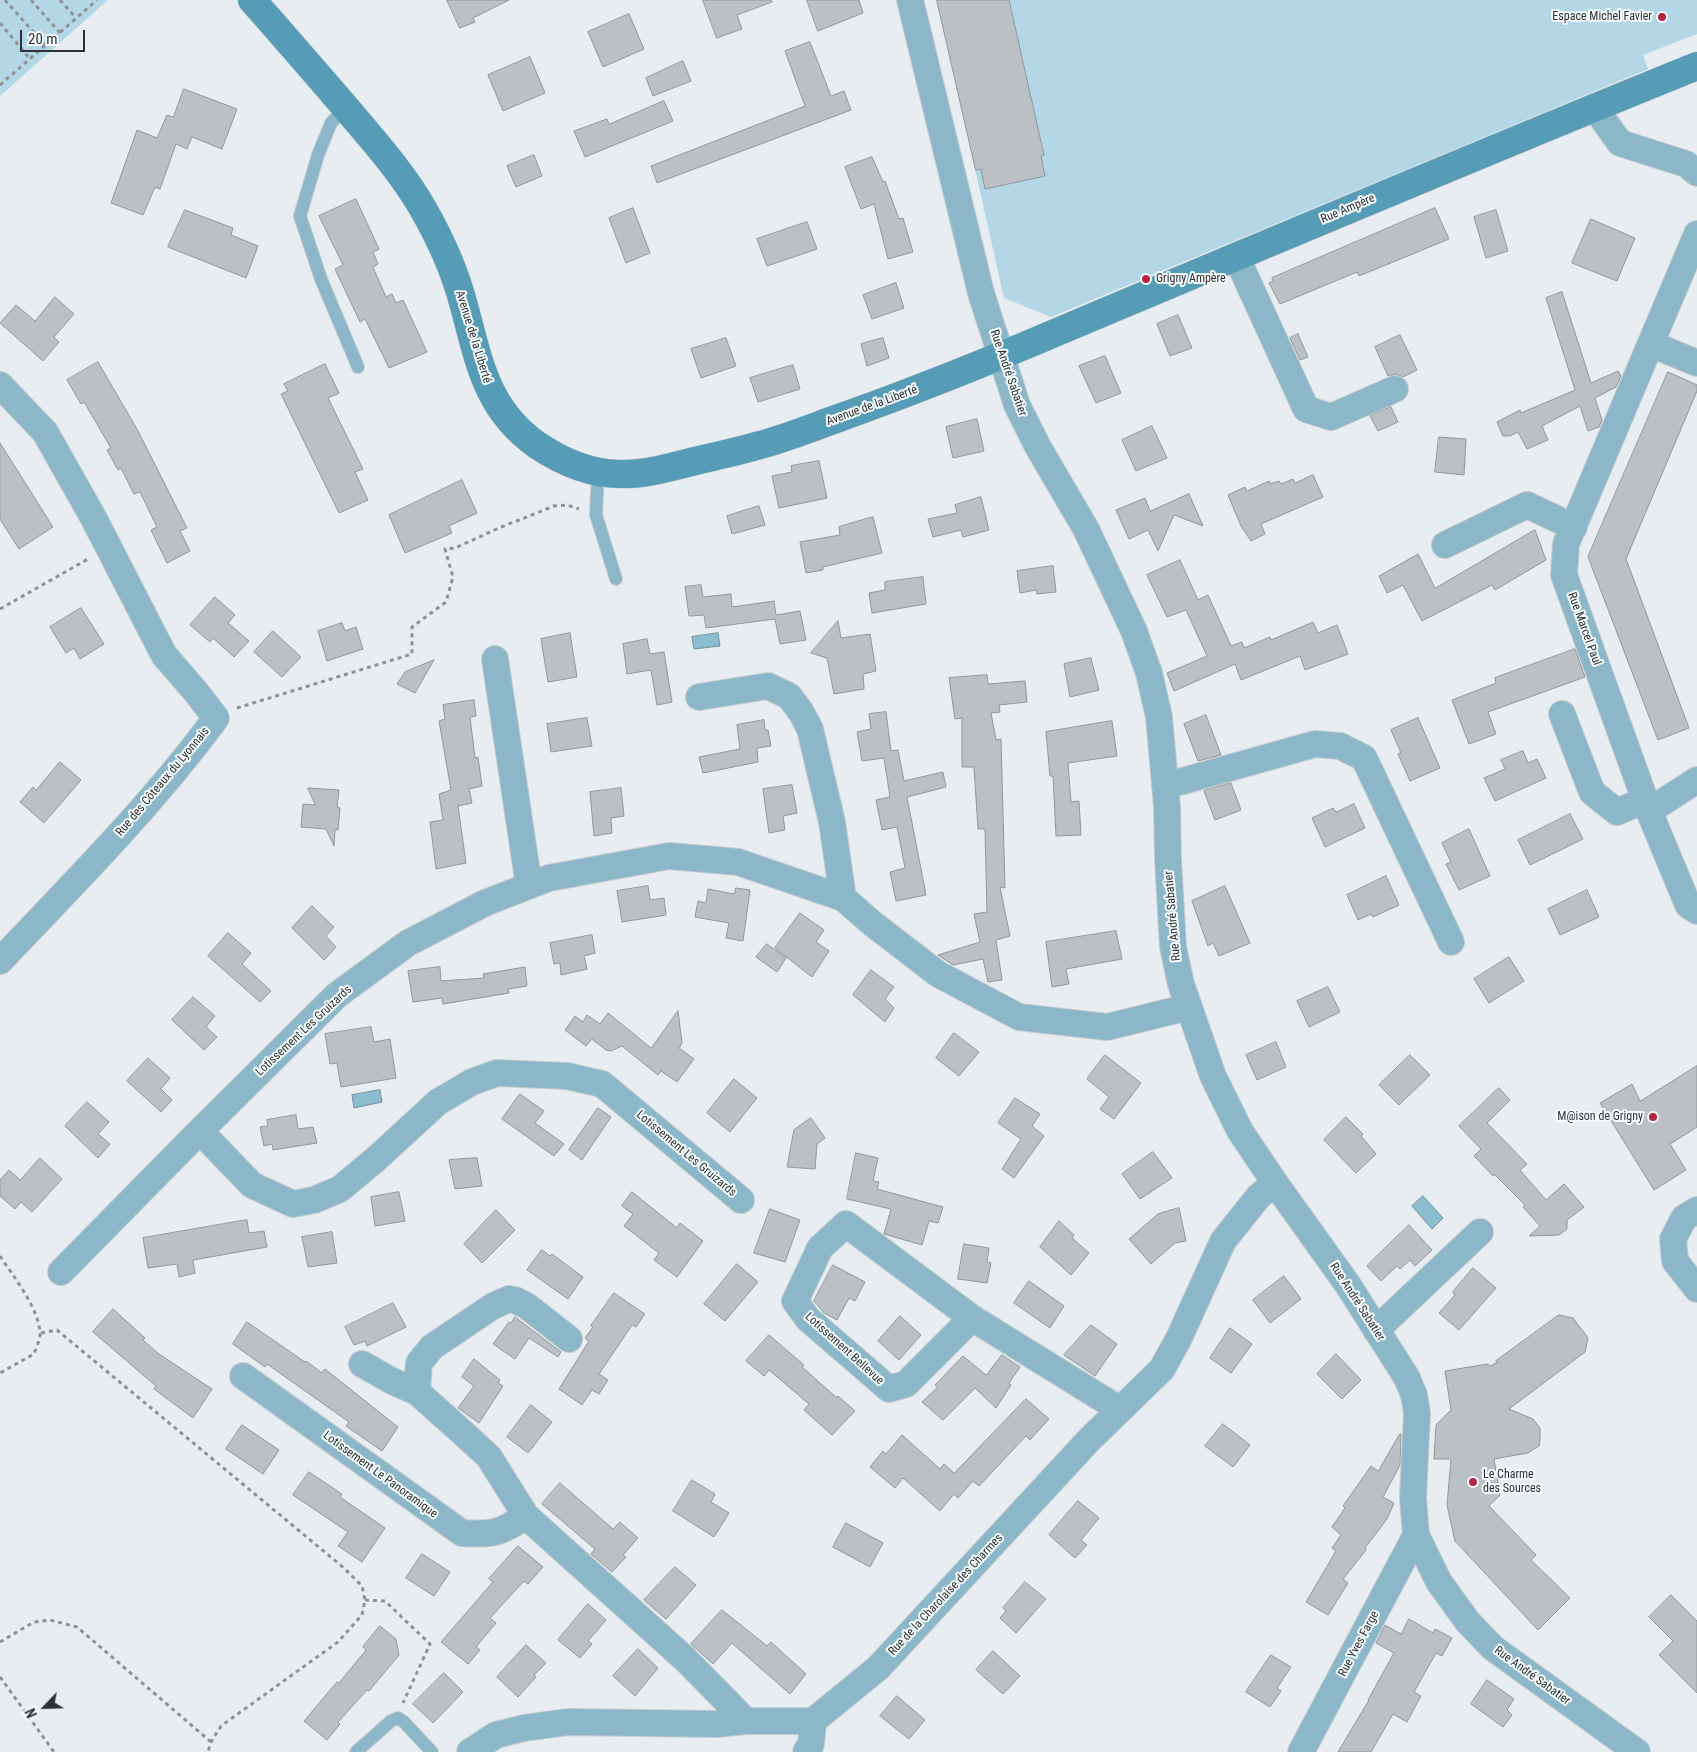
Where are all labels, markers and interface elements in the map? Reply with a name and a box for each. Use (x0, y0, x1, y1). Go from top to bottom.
place label: Espace Michel Favier (1552, 10, 1652, 24)
marker: Espace Michel Favier (1656, 11, 1668, 23)
scale bar (22, 20, 88, 52)
text: 20 m (28, 30, 58, 48)
street label: Rue Ampère (1319, 191, 1377, 227)
place label: Grigny Ampère (1156, 272, 1226, 286)
marker: Grigny Ampère (1140, 273, 1152, 285)
street label: Avenue de la Liberté (452, 289, 494, 385)
street label: Rue André Sabatier (986, 328, 1030, 418)
street label: Avenue de la Liberté (824, 383, 920, 429)
street label: Rue Marcel Paul (1564, 591, 1604, 667)
street label: Rue des Côteaux du Lyonnais (113, 725, 213, 839)
street label: Rue André Sabatier (1162, 870, 1184, 962)
street label: Lotissement Les Gruizards (253, 983, 355, 1079)
street label: Lotissement Les Gruizards (633, 1108, 739, 1200)
place label: M@ison de Grigny (1557, 1110, 1643, 1124)
marker: M@ison de Grigny (1647, 1111, 1659, 1123)
street label: Rue André Sabatier (1326, 1260, 1388, 1344)
street label: Lotissement Bellevue (802, 1310, 886, 1388)
street label: Lotissement Le Panoramique (320, 1429, 440, 1521)
place label: Le Charme des Sources (1483, 1468, 1541, 1496)
marker: Le Charme des Sources (1467, 1476, 1479, 1488)
street label: Rue de la Charolaise des Charmes (886, 1531, 1006, 1659)
street label: Rue Yves Farge (1336, 1609, 1382, 1679)
street label: Rue André Sabatier (1491, 1644, 1573, 1708)
north arrow (20, 1682, 70, 1732)
text: N (22, 1706, 40, 1720)

